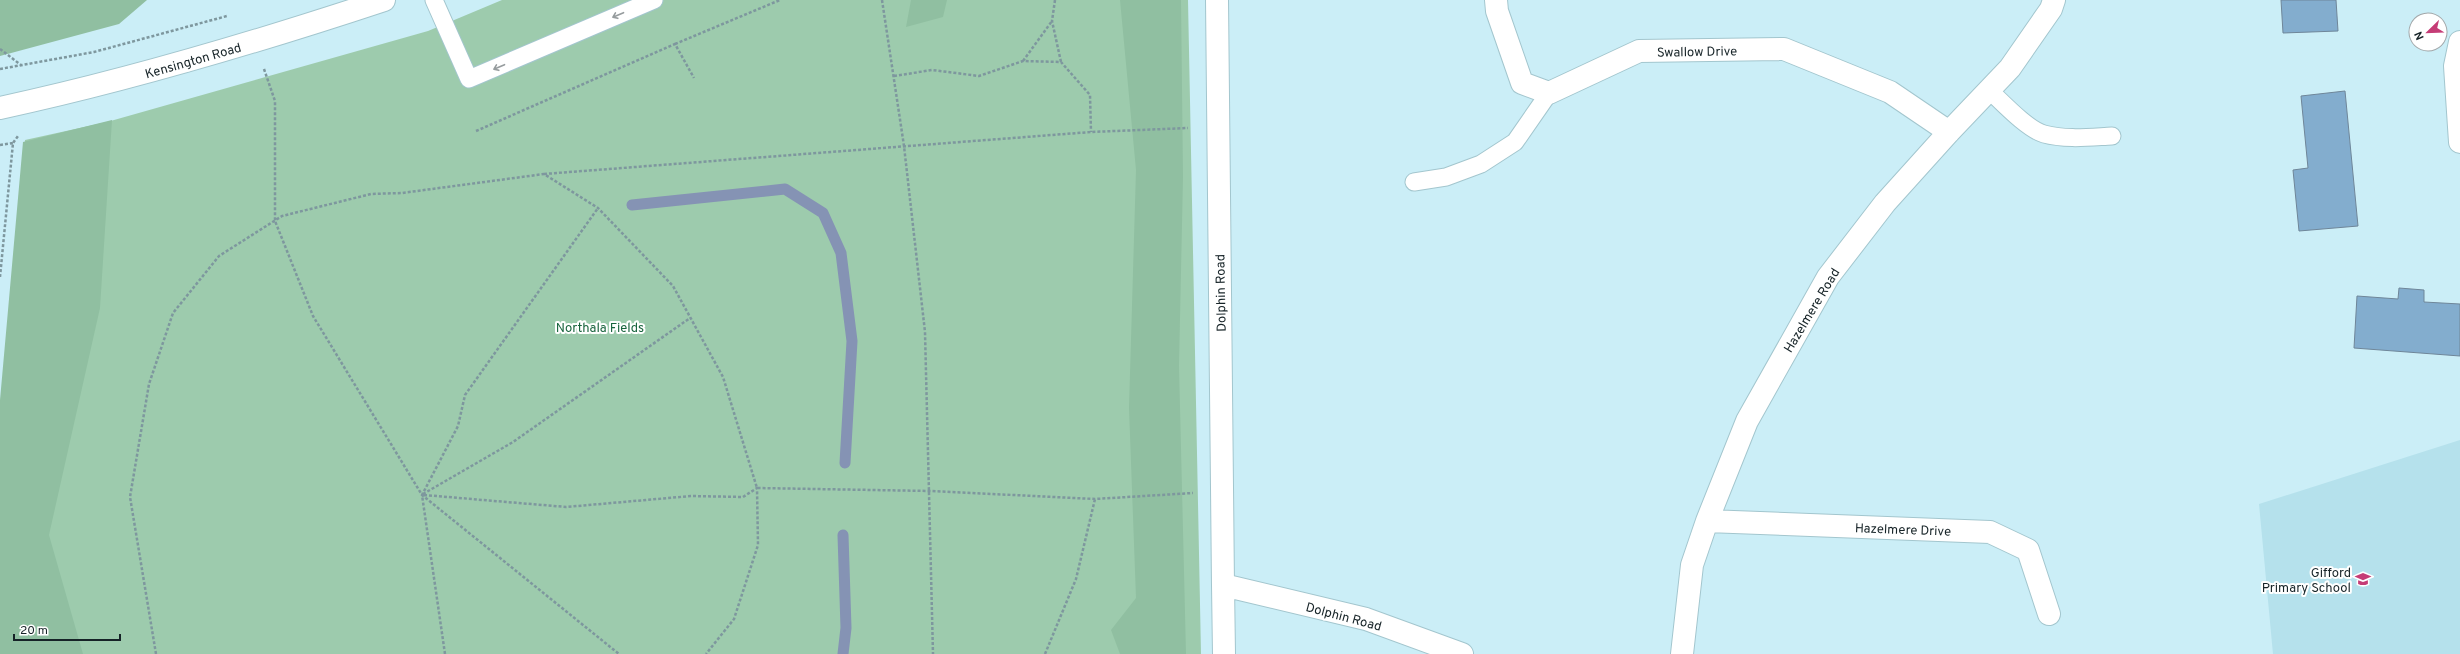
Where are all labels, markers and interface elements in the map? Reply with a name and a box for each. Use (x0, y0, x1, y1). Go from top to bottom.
one-way arrow (612, 12, 624, 20)
north arrow (2408, 12, 2448, 52)
text: N (2412, 29, 2428, 42)
street label: Kensington Road (144, 41, 244, 83)
street label: Swallow Drive (1657, 44, 1737, 62)
one-way arrow (493, 63, 505, 71)
street label: Dolphin Road (1213, 254, 1231, 332)
street label: Hazelmere Road (1781, 266, 1844, 356)
park label: Northala Fields (556, 321, 644, 337)
street label: Hazelmere Drive (1855, 521, 1951, 541)
place label: Gifford Primary School (2262, 566, 2351, 597)
school or university icon: Gifford Primary School (2354, 570, 2372, 588)
street label: Dolphin Road (1304, 600, 1383, 636)
scale bar (14, 616, 120, 642)
text: 20 m (20, 623, 48, 639)

